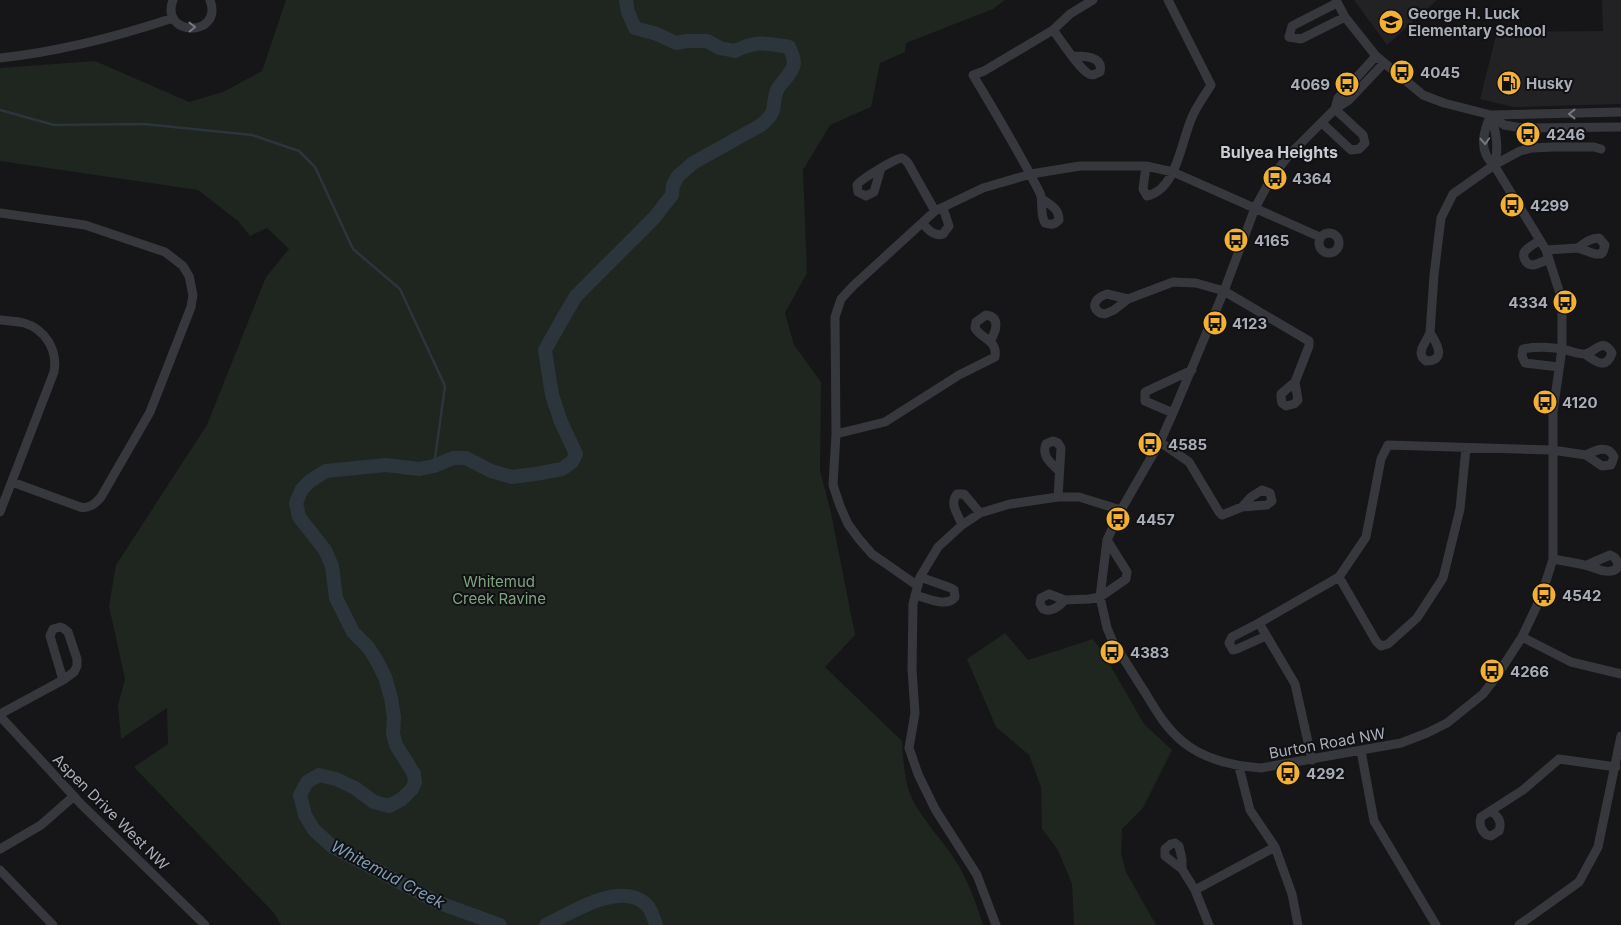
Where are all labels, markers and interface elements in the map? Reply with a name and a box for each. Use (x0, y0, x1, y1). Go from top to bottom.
place label: George H. Luck Elementary School (1408, 4, 1546, 40)
school or university icon: George H. Luck Elementary School (1378, 9, 1404, 35)
one-way arrow (188, 22, 196, 33)
bus stop icon: 4045 (1389, 59, 1415, 85)
place label: 4045 (1420, 63, 1460, 82)
fuel station icon: Husky (1496, 70, 1522, 96)
bus stop icon: 4069 (1334, 71, 1360, 97)
place label: Husky (1526, 74, 1573, 93)
place label: 4069 (1290, 75, 1330, 94)
one-way arrow (1568, 109, 1576, 119)
bus stop icon: 4246 (1515, 121, 1541, 147)
place label: 4246 (1546, 125, 1586, 144)
one-way arrow (1479, 137, 1490, 145)
district label: Bulyea Heights (1220, 142, 1338, 162)
bus stop icon: 4364 (1262, 165, 1288, 191)
place label: 4364 (1292, 169, 1332, 188)
bus stop icon: 4299 (1499, 192, 1525, 218)
place label: 4299 (1530, 196, 1569, 215)
bus stop icon: 4165 (1223, 227, 1249, 253)
place label: 4165 (1254, 231, 1289, 250)
bus stop icon: 4334 (1552, 289, 1578, 315)
place label: 4334 (1508, 293, 1548, 312)
bus stop icon: 4123 (1202, 310, 1228, 336)
place label: 4123 (1232, 314, 1267, 333)
bus stop icon: 4120 (1532, 389, 1558, 415)
place label: 4120 (1562, 393, 1598, 412)
bus stop icon: 4585 (1137, 431, 1163, 457)
place label: 4585 (1168, 435, 1207, 454)
bus stop icon: 4457 (1105, 506, 1131, 532)
place label: 4457 (1136, 510, 1175, 529)
park label: Whitemud Creek Ravine (452, 572, 546, 608)
bus stop icon: 4542 (1531, 582, 1557, 608)
place label: 4542 (1562, 586, 1601, 605)
bus stop icon: 4383 (1099, 639, 1125, 665)
place label: 4383 (1130, 643, 1169, 662)
bus stop icon: 4266 (1479, 658, 1505, 684)
place label: 4266 (1510, 662, 1549, 681)
street label: Burton Road NW (1267, 723, 1387, 763)
street label: Aspen Drive West NW (49, 750, 173, 874)
bus stop icon: 4292 (1275, 760, 1301, 786)
place label: 4292 (1306, 764, 1345, 783)
water label: Whitemud Creek (328, 836, 448, 912)

